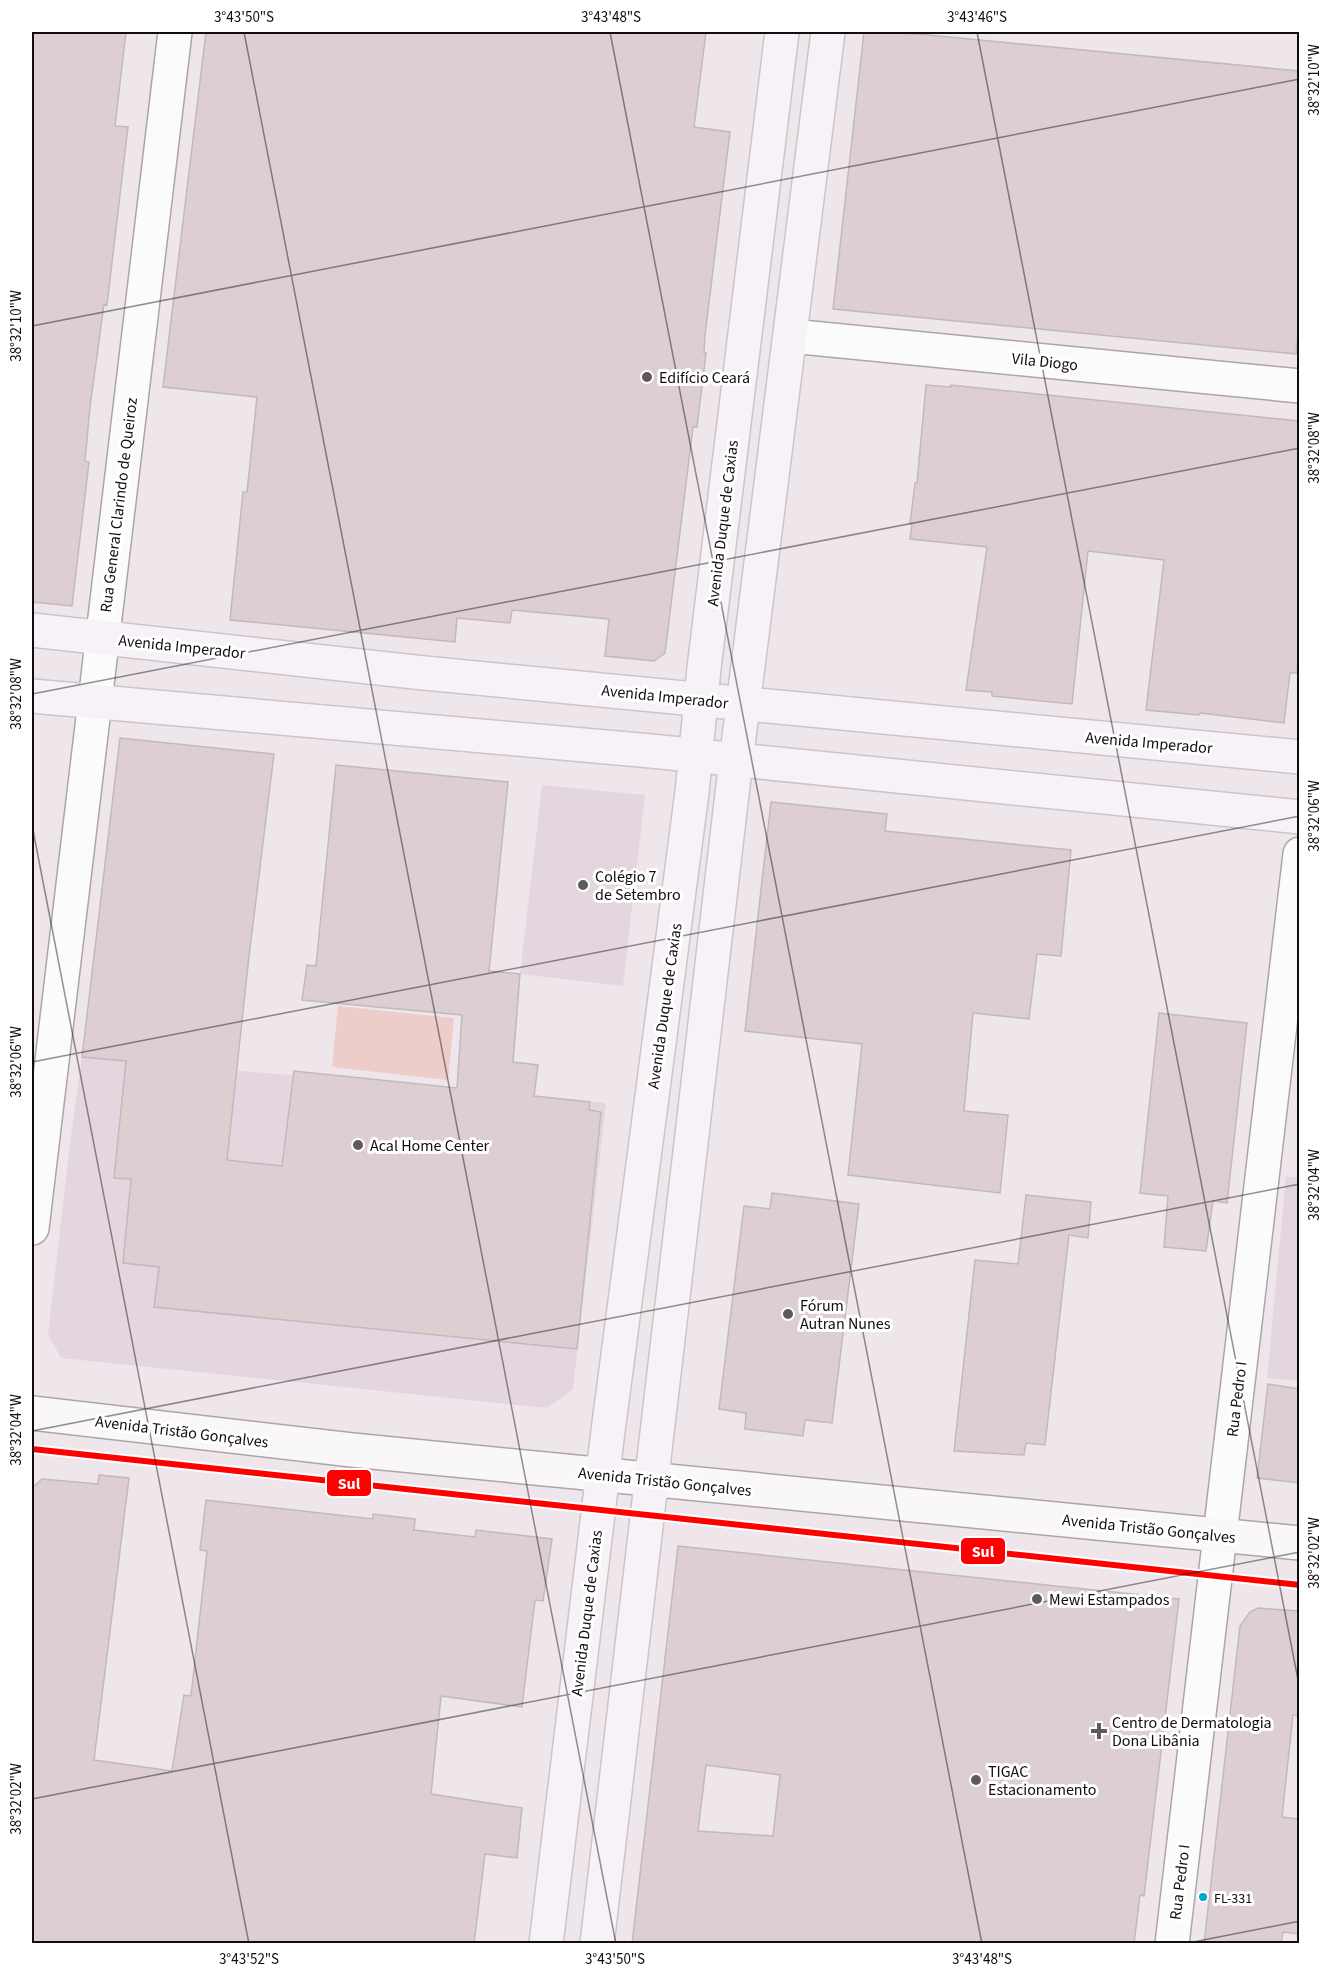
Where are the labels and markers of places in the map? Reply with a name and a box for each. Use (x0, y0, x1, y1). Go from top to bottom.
place label: Edifício Ceará (659, 367, 750, 389)
marker: Edifício Ceará (640, 370, 654, 384)
place label: Colégio 7 de Setembro (595, 866, 681, 906)
marker: Colégio 7 de Setembro (576, 878, 590, 892)
place label: Acal Home Center (370, 1135, 490, 1157)
marker: Acal Home Center (351, 1138, 365, 1152)
place label: Fórum Autran Nunes (800, 1295, 891, 1335)
marker: Fórum Autran Nunes (781, 1307, 795, 1321)
place label: Mewi Estampados (1049, 1589, 1170, 1611)
marker: Mewi Estampados (1030, 1592, 1044, 1606)
place label: Centro de Dermatologia Dona Libânia (1112, 1712, 1272, 1752)
marker: Centro de Dermatologia Dona Libânia (1090, 1722, 1108, 1740)
place label: TIGAC Estacionamento (988, 1761, 1096, 1801)
marker: TIGAC Estacionamento (969, 1773, 983, 1787)
place label: FL-331 (1214, 1889, 1252, 1909)
marker: FL-331 (1197, 1891, 1209, 1903)

